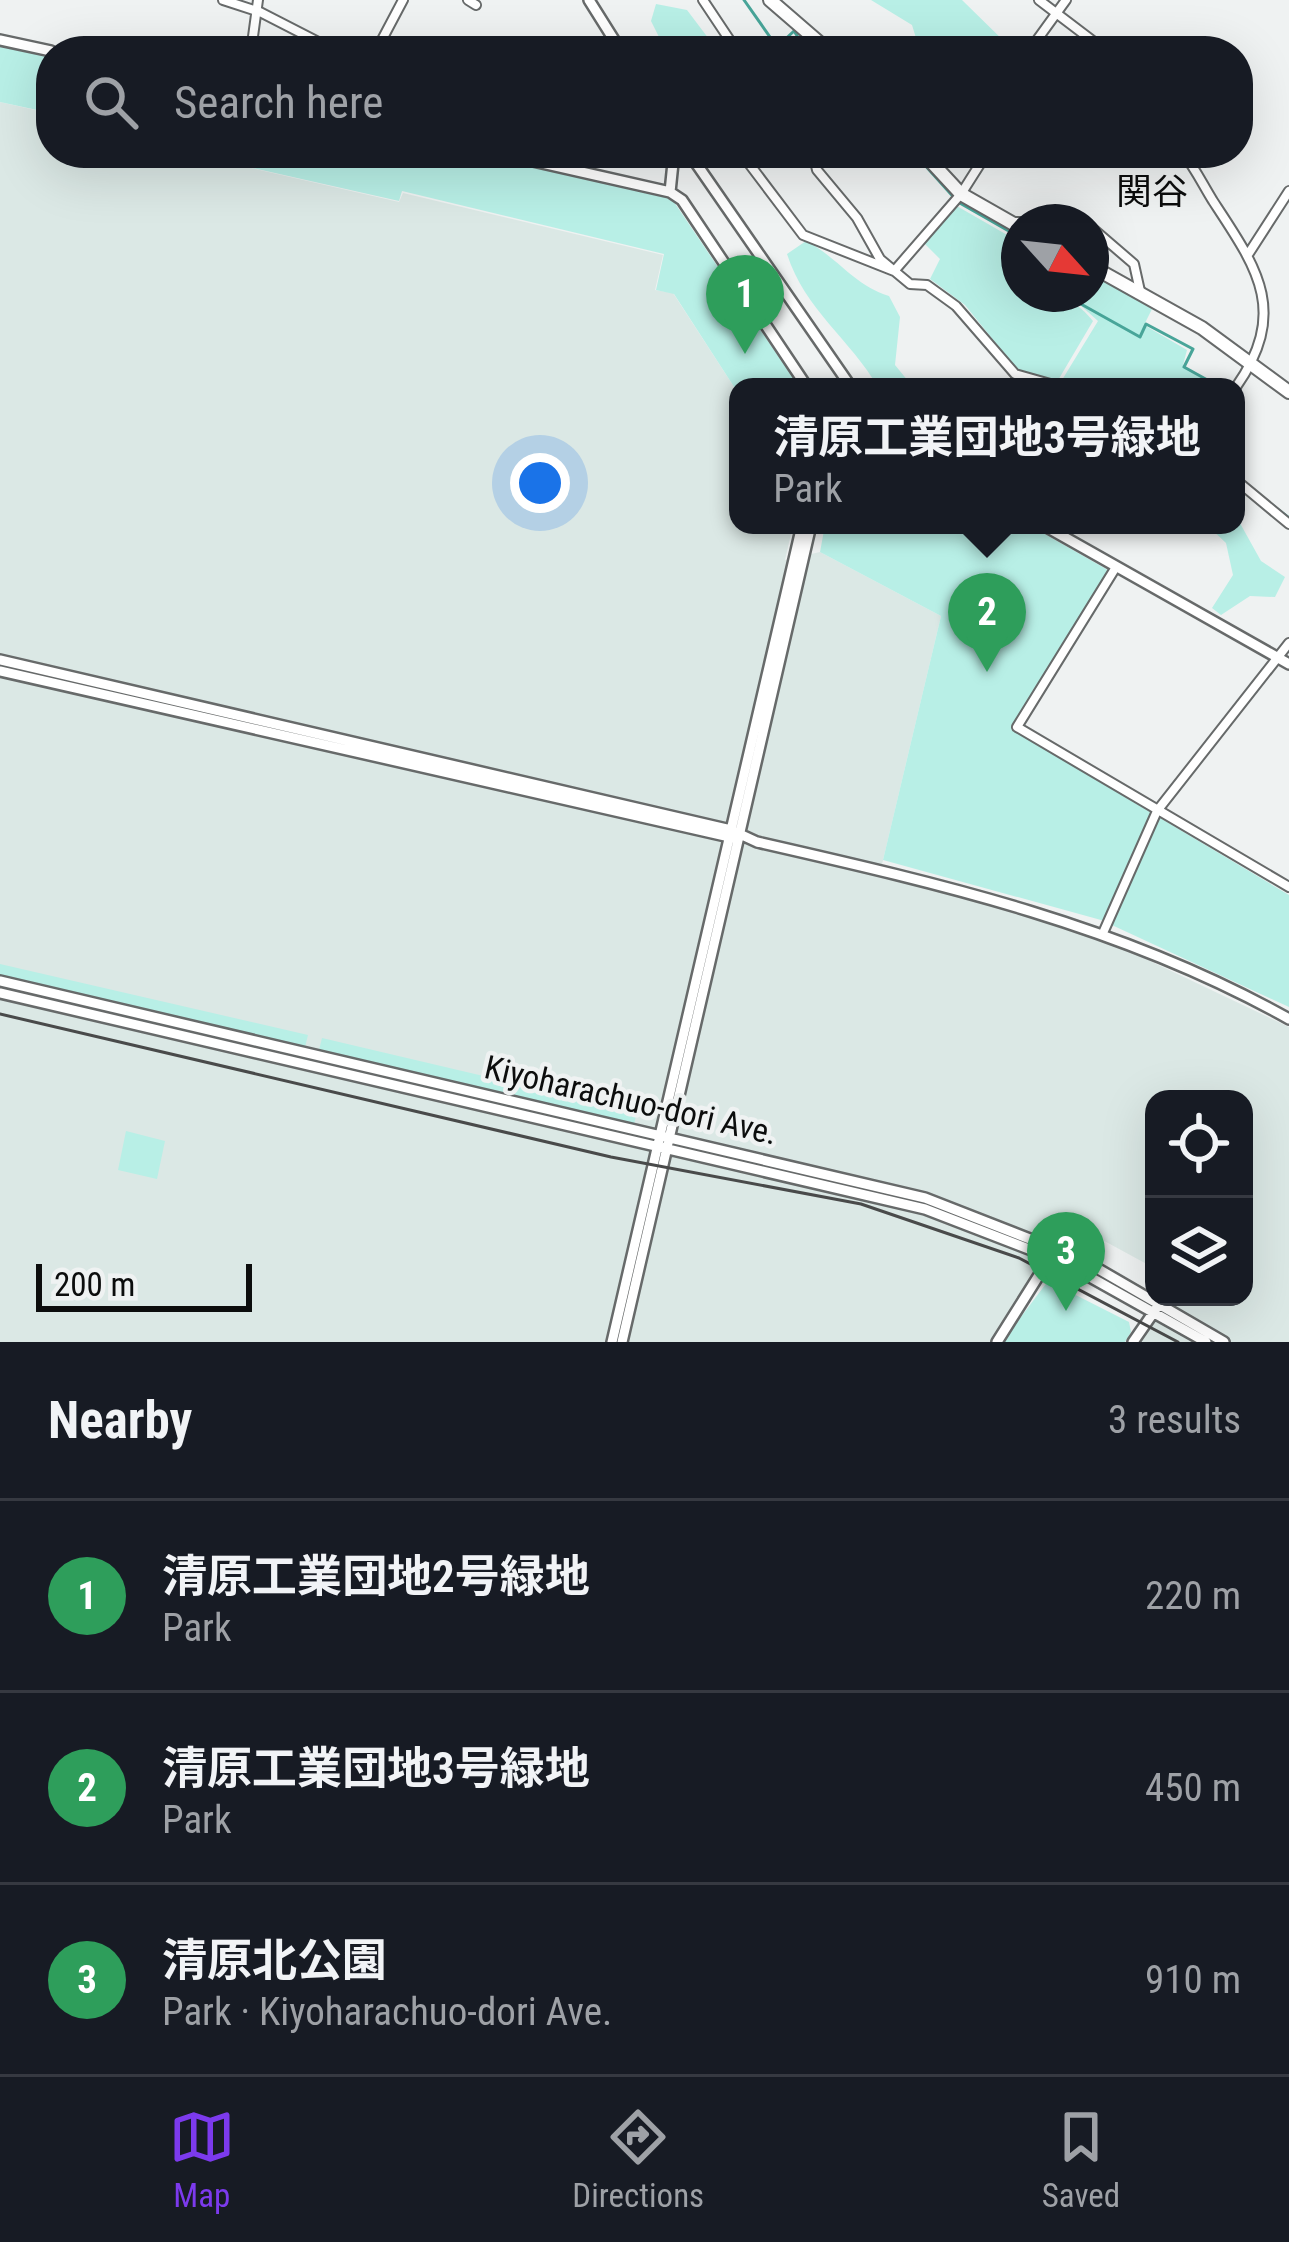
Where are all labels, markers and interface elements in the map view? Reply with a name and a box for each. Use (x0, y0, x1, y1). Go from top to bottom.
search box (36, 36, 1253, 168)
icon: search (78, 69, 144, 135)
text: Search here (174, 76, 383, 129)
district label: 関谷 (1116, 171, 1188, 213)
north arrow (1001, 204, 1109, 312)
pin: 1 (706, 255, 784, 354)
popup (729, 378, 1245, 534)
text: 清原工業団地3号緑地 (773, 411, 1201, 464)
your location (510, 453, 570, 513)
text: Park (773, 466, 843, 512)
pin: 2 (948, 573, 1026, 672)
street label: Kiyoharachuo-dori Ave. (481, 1047, 781, 1153)
map controls (1145, 1090, 1253, 1306)
button: locate (1145, 1090, 1253, 1198)
button: layers (1145, 1198, 1253, 1306)
pin: 3 (1027, 1212, 1105, 1311)
scale bar (36, 1258, 252, 1311)
text: 200 m (54, 1265, 135, 1304)
text: Nearby (48, 1391, 192, 1450)
text: 3 results (1108, 1397, 1241, 1443)
text: 清原工業団地2号緑地 (162, 1550, 590, 1603)
text: 1 (77, 1573, 97, 1619)
text: 220 m (1145, 1573, 1241, 1619)
text: Park (162, 1605, 232, 1651)
text: 清原工業団地3号緑地 (162, 1742, 590, 1795)
text: 2 (77, 1765, 97, 1811)
text: 450 m (1145, 1765, 1241, 1811)
text: Park (162, 1797, 232, 1843)
text: 清原北公園 (162, 1934, 387, 1987)
text: 3 (77, 1957, 97, 2003)
text: 910 m (1145, 1957, 1241, 2003)
text: Park · Kiyoharachuo-dori Ave. (162, 1989, 612, 2035)
tab: Map (169, 2104, 235, 2215)
tab: Directions (572, 2104, 704, 2215)
tab: Saved (1042, 2104, 1120, 2215)

